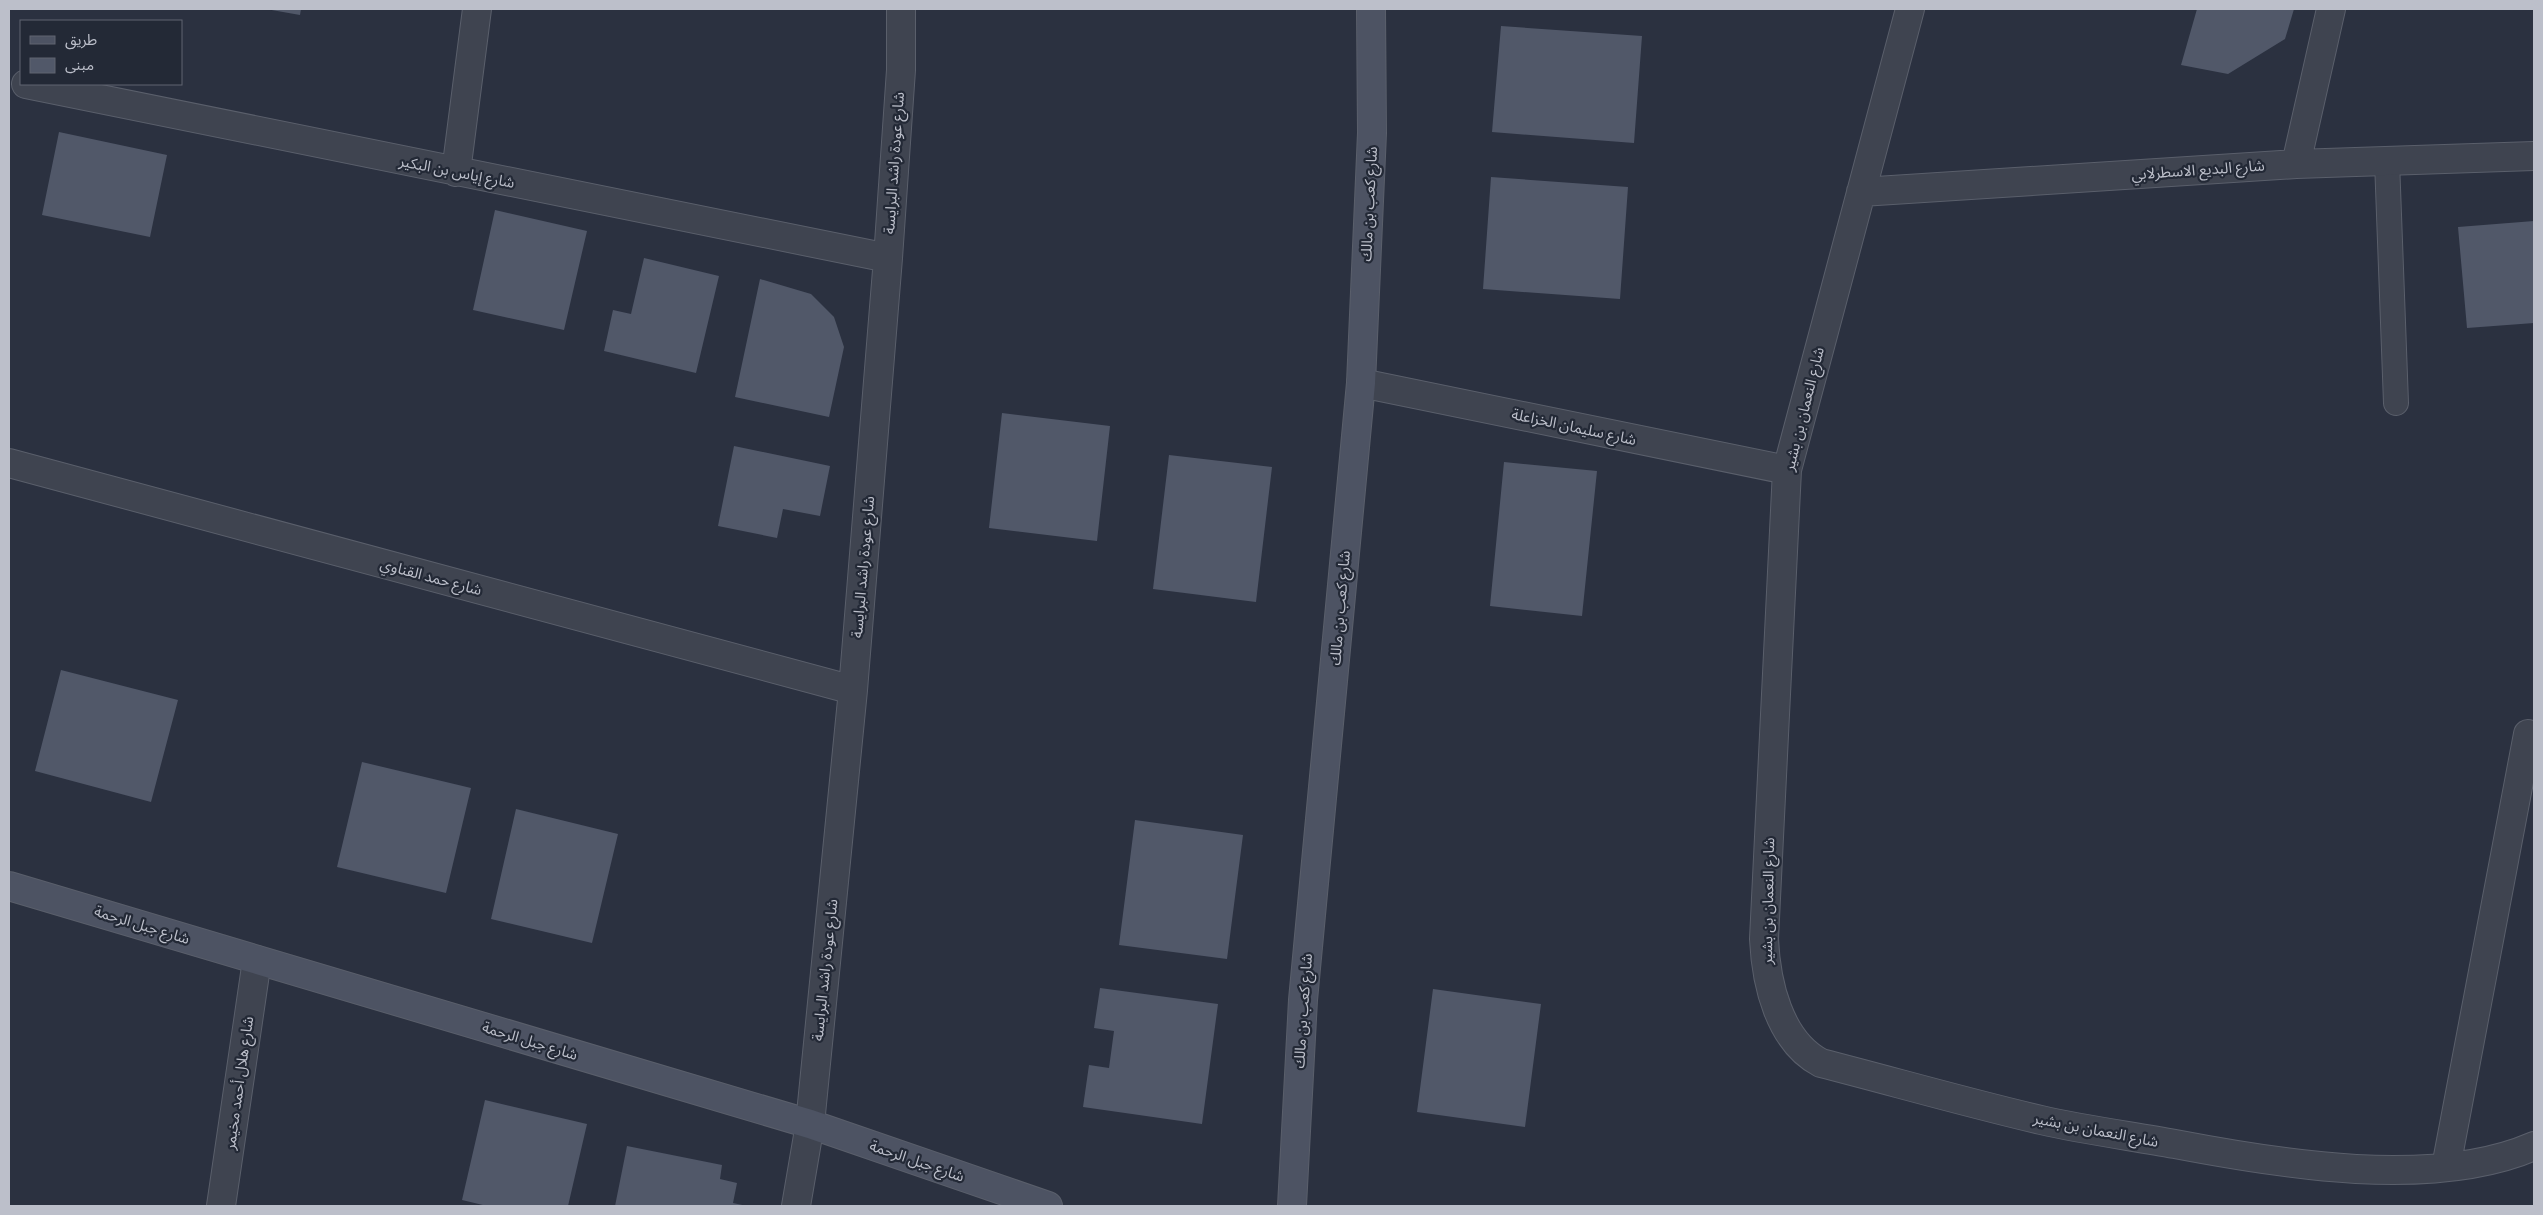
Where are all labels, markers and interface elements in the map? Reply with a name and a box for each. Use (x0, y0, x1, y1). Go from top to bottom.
legend (20, 20, 182, 85)
text: طريق (65, 31, 97, 50)
text: مبنى (65, 56, 94, 74)
street label: شارع عودة راشد البرايسة (880, 91, 911, 235)
street label: شارع كعب بن مالك (1357, 146, 1384, 262)
street label: شارع إياس بن البكير (396, 152, 516, 195)
street label: شارع البديع الاسطرلابي (2131, 156, 2266, 187)
street label: شارع النعمان بن بشير (1780, 345, 1831, 474)
street label: شارع سليمان الخزاعلة (1509, 405, 1638, 452)
street label: شارع عودة راشد البرايسة (848, 495, 881, 639)
street label: شارع كعب بن مالك (1326, 550, 1357, 666)
street label: شارع حمد القناوي (377, 555, 484, 602)
street label: شارع النعمان بن بشير (1758, 837, 1781, 966)
street label: شارع عودة راشد البرايسة (809, 898, 844, 1042)
street label: شارع جبل الرحمة (91, 902, 192, 951)
street label: شارع كعب بن مالك (1290, 953, 1319, 1069)
street label: شارع هلال أحمد مخيمر (221, 1015, 260, 1152)
street label: شارع جبل الرحمة (479, 1018, 580, 1067)
street label: شارع النعمان بن بشير (2030, 1109, 2160, 1154)
street label: شارع جبل الرحمة (866, 1136, 967, 1189)

